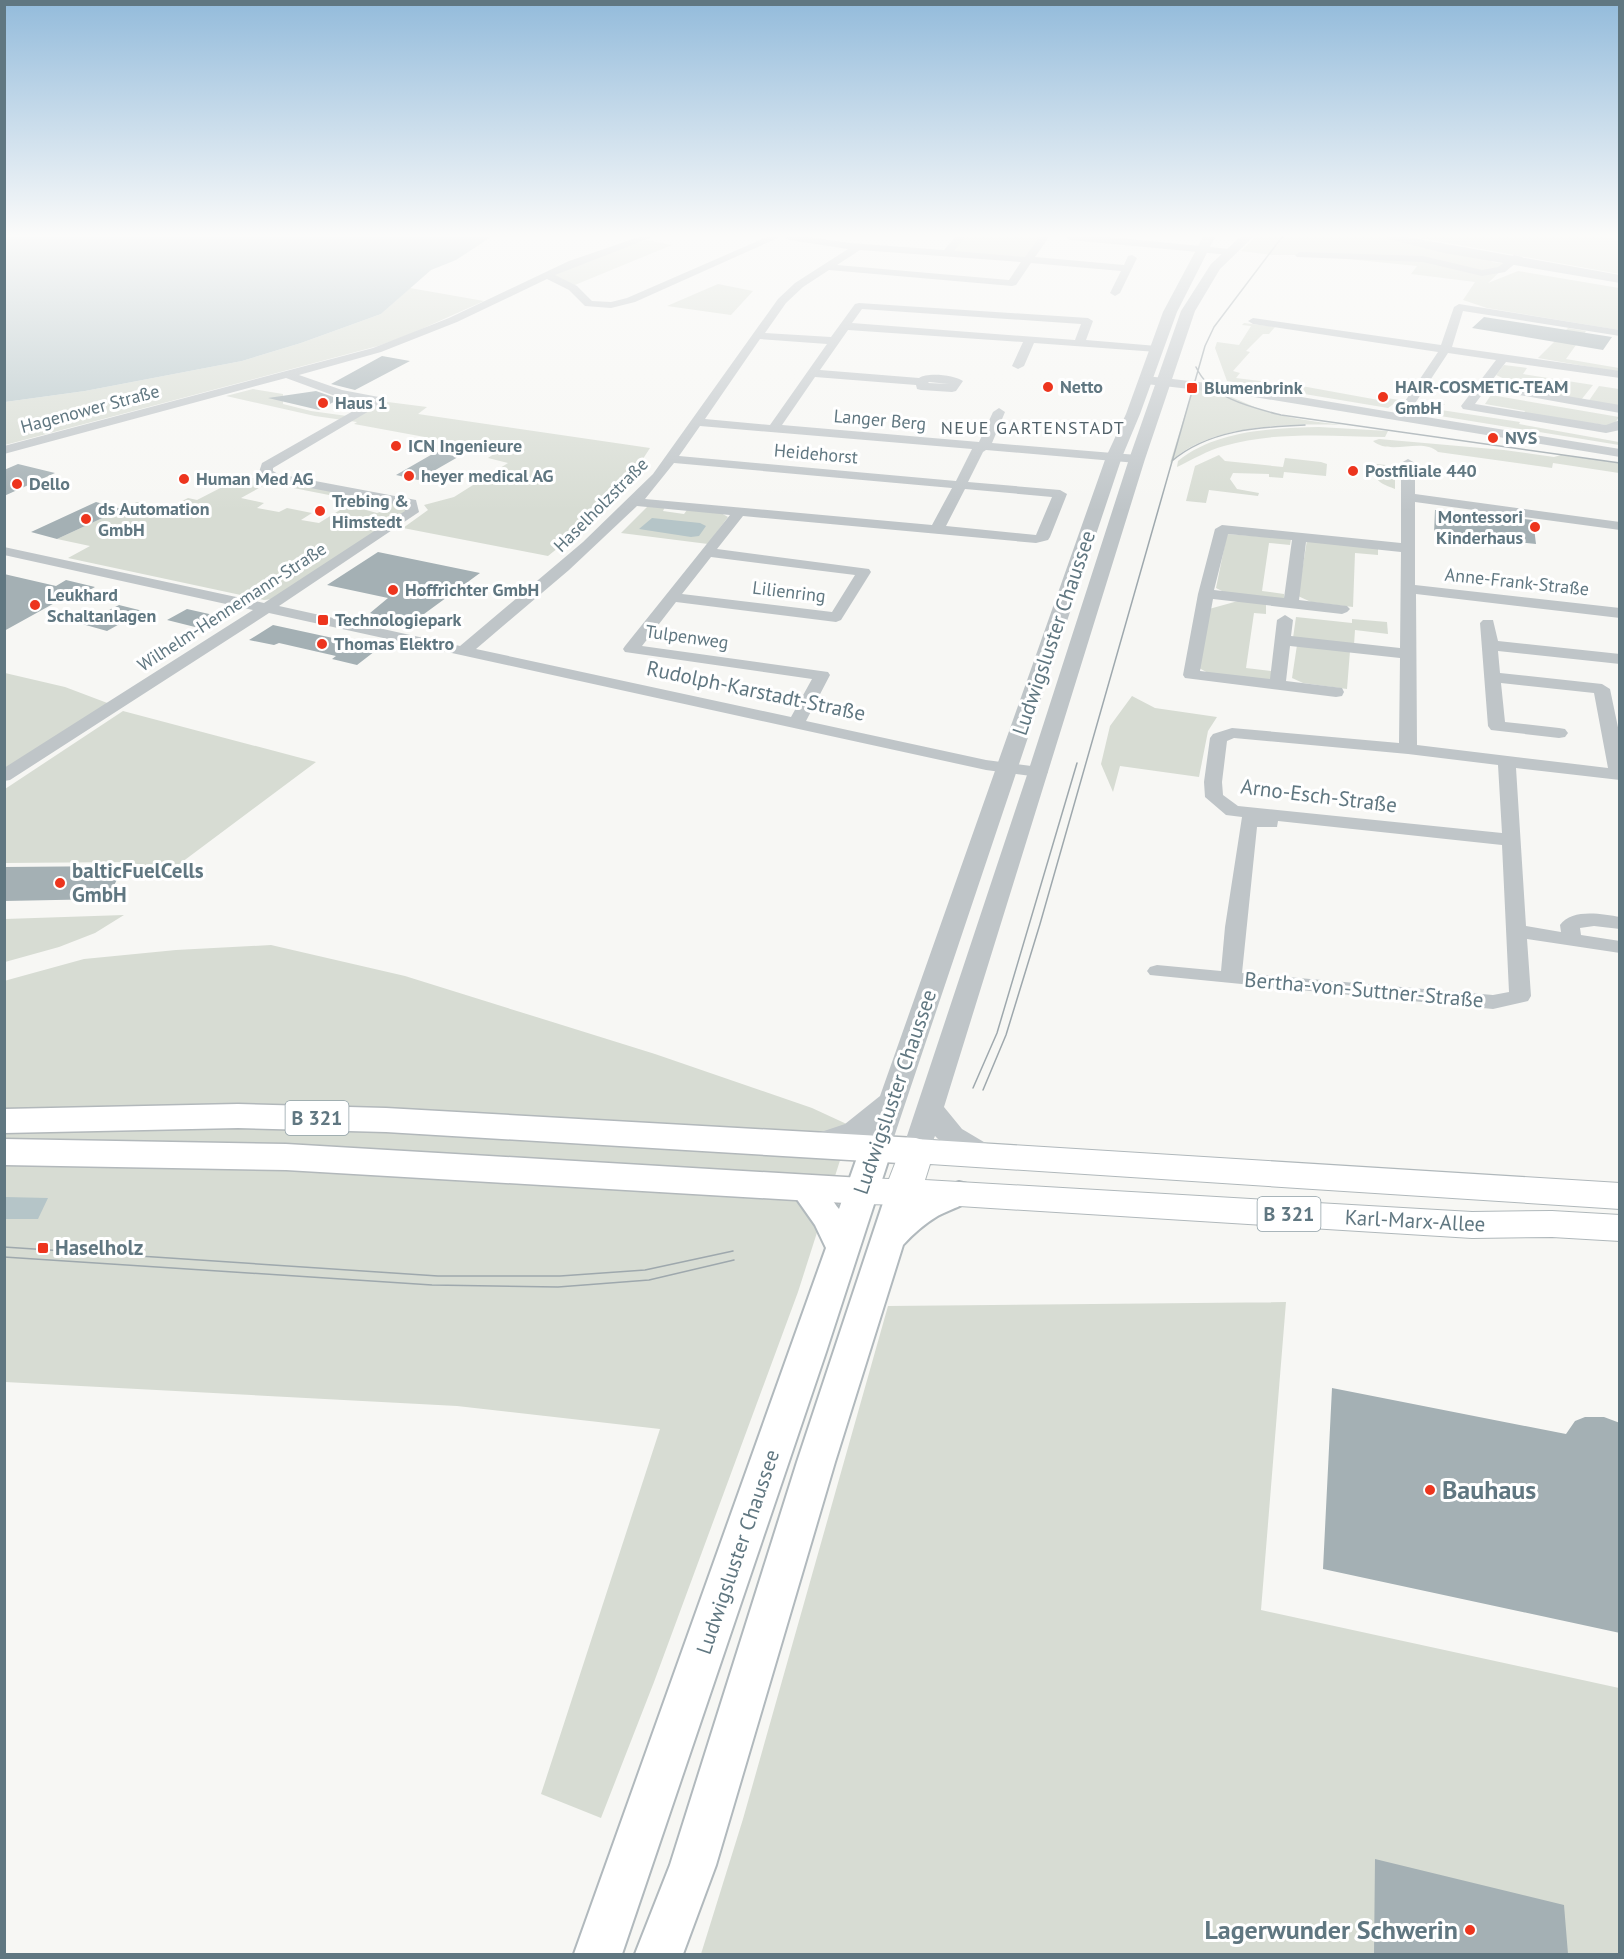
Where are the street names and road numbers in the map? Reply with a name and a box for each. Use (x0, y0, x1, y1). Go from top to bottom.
street label: Hagenower Straße (18, 379, 162, 438)
street label: Langer Berg (833, 404, 927, 435)
street label: Heidehorst (773, 438, 859, 469)
street label: Haselholzstraße (549, 453, 653, 557)
street label: Ludwigsluster Chaussee (1006, 527, 1101, 739)
street label: Wilhelm-Hennemann-Straße (133, 537, 331, 676)
street label: Anne-Frank-Straße (1444, 562, 1590, 601)
street label: Lilienring (751, 576, 827, 607)
street label: Tulpenweg (644, 619, 730, 654)
street label: Rudolph-Karstadt-Straße (644, 654, 868, 727)
street label: Arno-Esch-Straße (1239, 773, 1399, 818)
street label: Bertha-von-Suttner-Straße (1243, 966, 1485, 1013)
street label: Ludwigsluster Chaussee (847, 986, 942, 1198)
road number: B 321 (286, 1101, 348, 1135)
road number: B 321 (1258, 1197, 1320, 1231)
street label: Karl-Marx-Allee (1344, 1203, 1486, 1238)
street label: Ludwigsluster Chaussee (690, 1446, 785, 1658)

